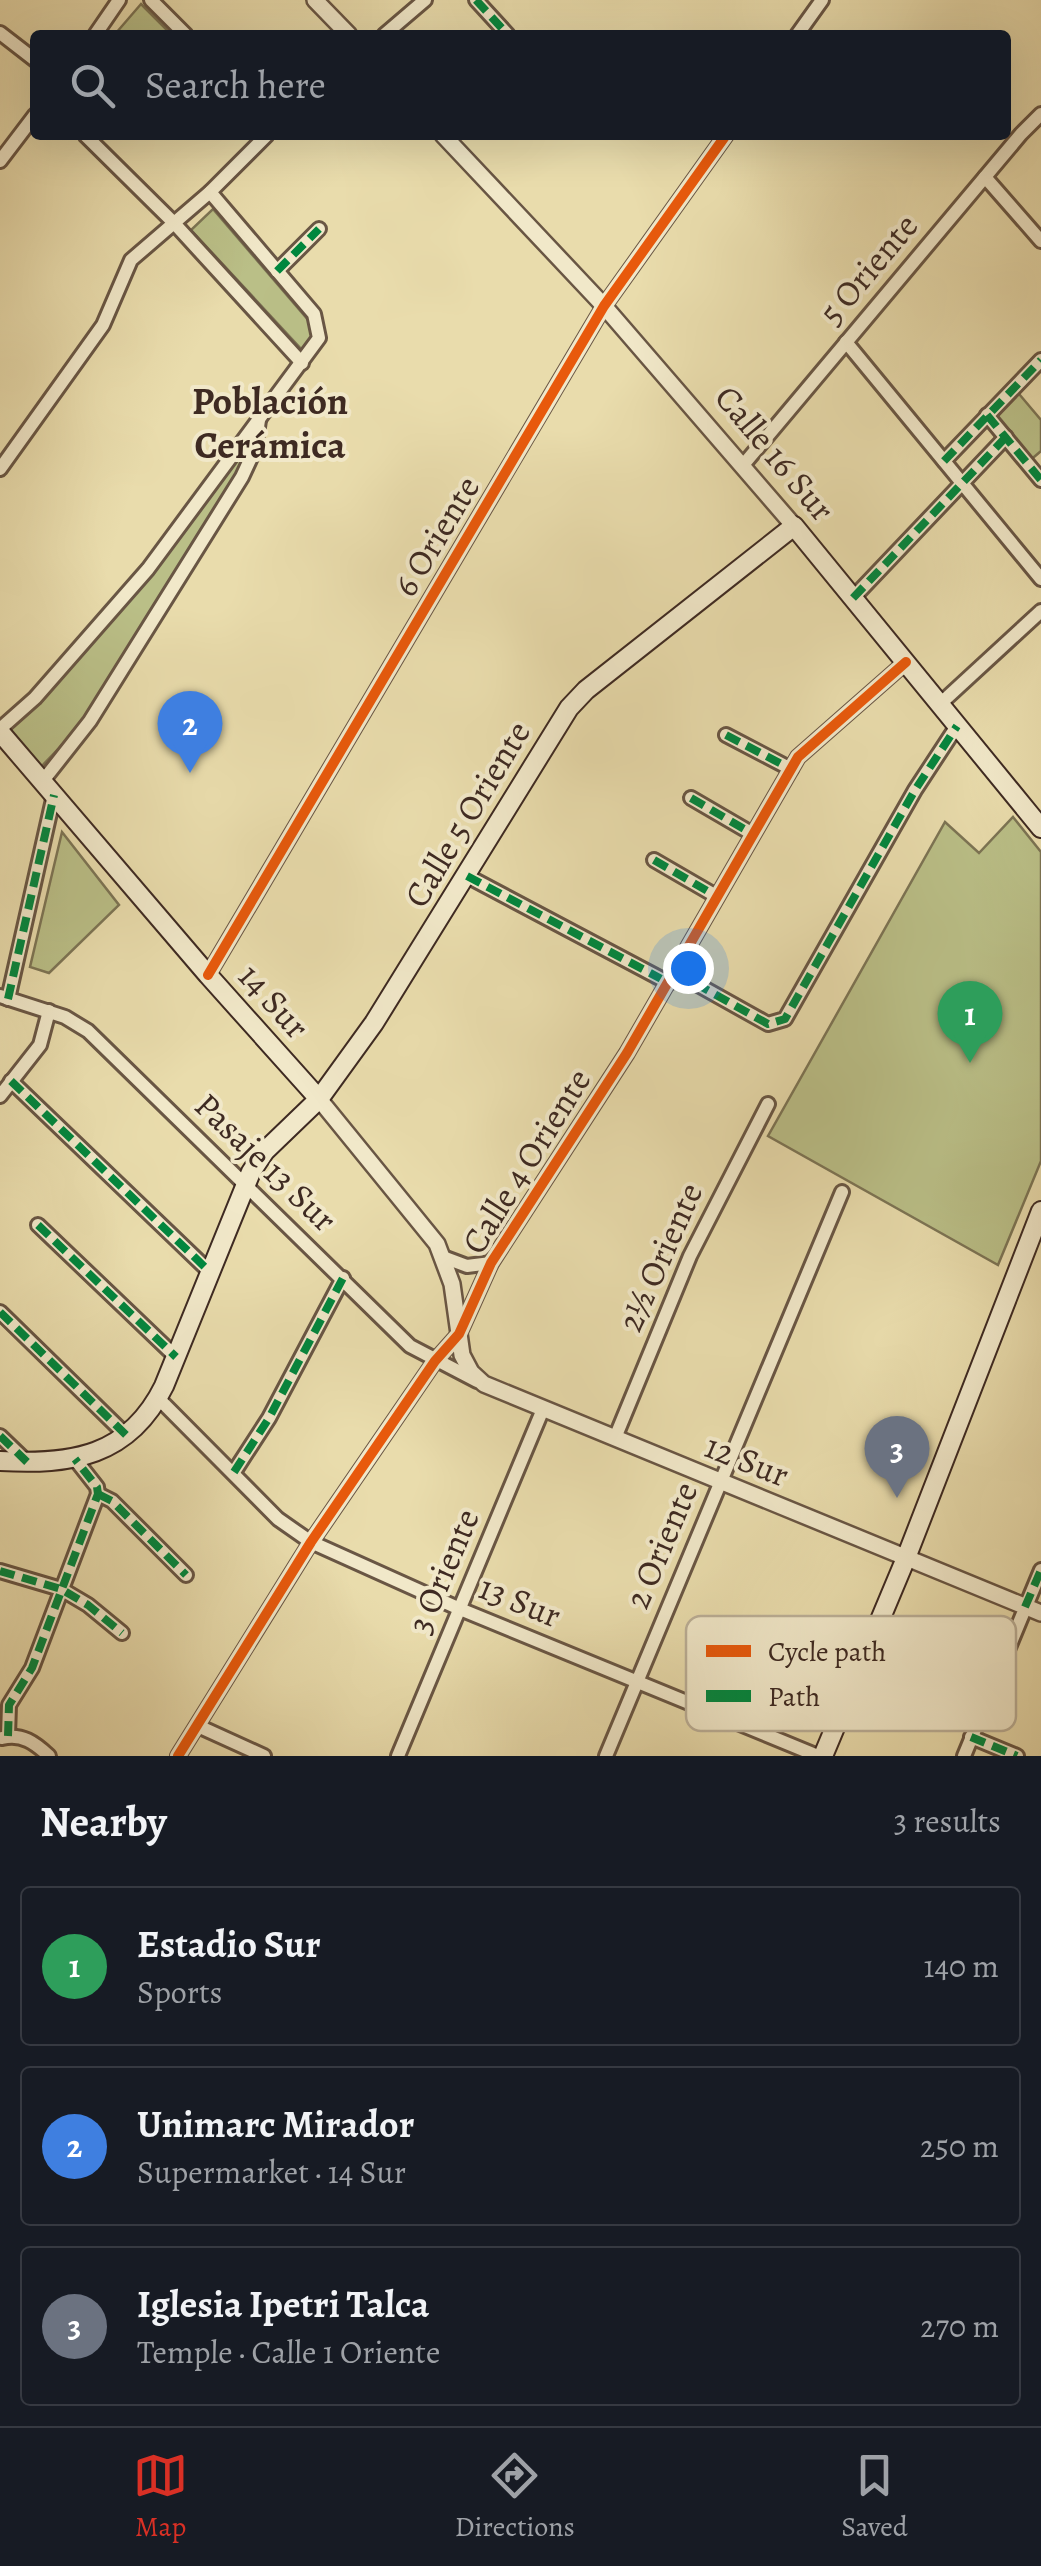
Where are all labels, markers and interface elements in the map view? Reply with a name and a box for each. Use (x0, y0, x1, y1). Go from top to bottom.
search box (30, 30, 1011, 140)
icon: search (65, 58, 120, 113)
text: Search here (145, 59, 326, 111)
street label: 5 Oriente (807, 203, 929, 335)
district label: Población Cerámica (192, 375, 348, 471)
street label: Calle 16 Sur (704, 375, 846, 531)
street label: 6 Oriente (381, 467, 491, 605)
pin: 2 (158, 690, 222, 773)
street label: Calle 5 Oriente (392, 712, 542, 916)
your location (663, 943, 714, 994)
street label: 14 Sur (228, 953, 320, 1049)
pin: 1 (938, 980, 1002, 1063)
street label: Calle 4 Oriente (450, 1059, 602, 1263)
street label: Pasaje 13 Sur (184, 1082, 348, 1242)
street label: 2½ Oriente (606, 1175, 714, 1339)
pin: 3 (864, 1416, 930, 1498)
street label: 12 Sur (698, 1422, 796, 1498)
street label: 2 Oriente (613, 1474, 709, 1616)
street label: 3 Oriente (395, 1501, 491, 1641)
street label: 13 Sur (472, 1563, 568, 1639)
legend (686, 1616, 1016, 1731)
text: Cycle path (768, 1633, 886, 1671)
text: Path (768, 1678, 820, 1716)
text: Nearby (40, 1793, 167, 1850)
text: 3 results (894, 1799, 1001, 1843)
text: Estadio Sur (137, 1918, 321, 1970)
text: 1 (69, 1944, 80, 1988)
text: 140 m (924, 1944, 999, 1988)
text: Sports (137, 1970, 222, 2014)
text: Unimarc Mirador (137, 2098, 414, 2150)
text: 2 (67, 2124, 82, 2168)
text: 250 m (920, 2124, 999, 2168)
text: Supermarket · 14 Sur (137, 2150, 406, 2194)
text: Iglesia Ipetri Talca (137, 2278, 429, 2330)
text: 3 (68, 2304, 81, 2348)
text: 270 m (920, 2304, 999, 2348)
text: Temple · Calle 1 Oriente (137, 2330, 440, 2374)
tab: Map (133, 2448, 188, 2546)
tab: Directions (455, 2448, 575, 2546)
tab: Saved (841, 2448, 908, 2546)

